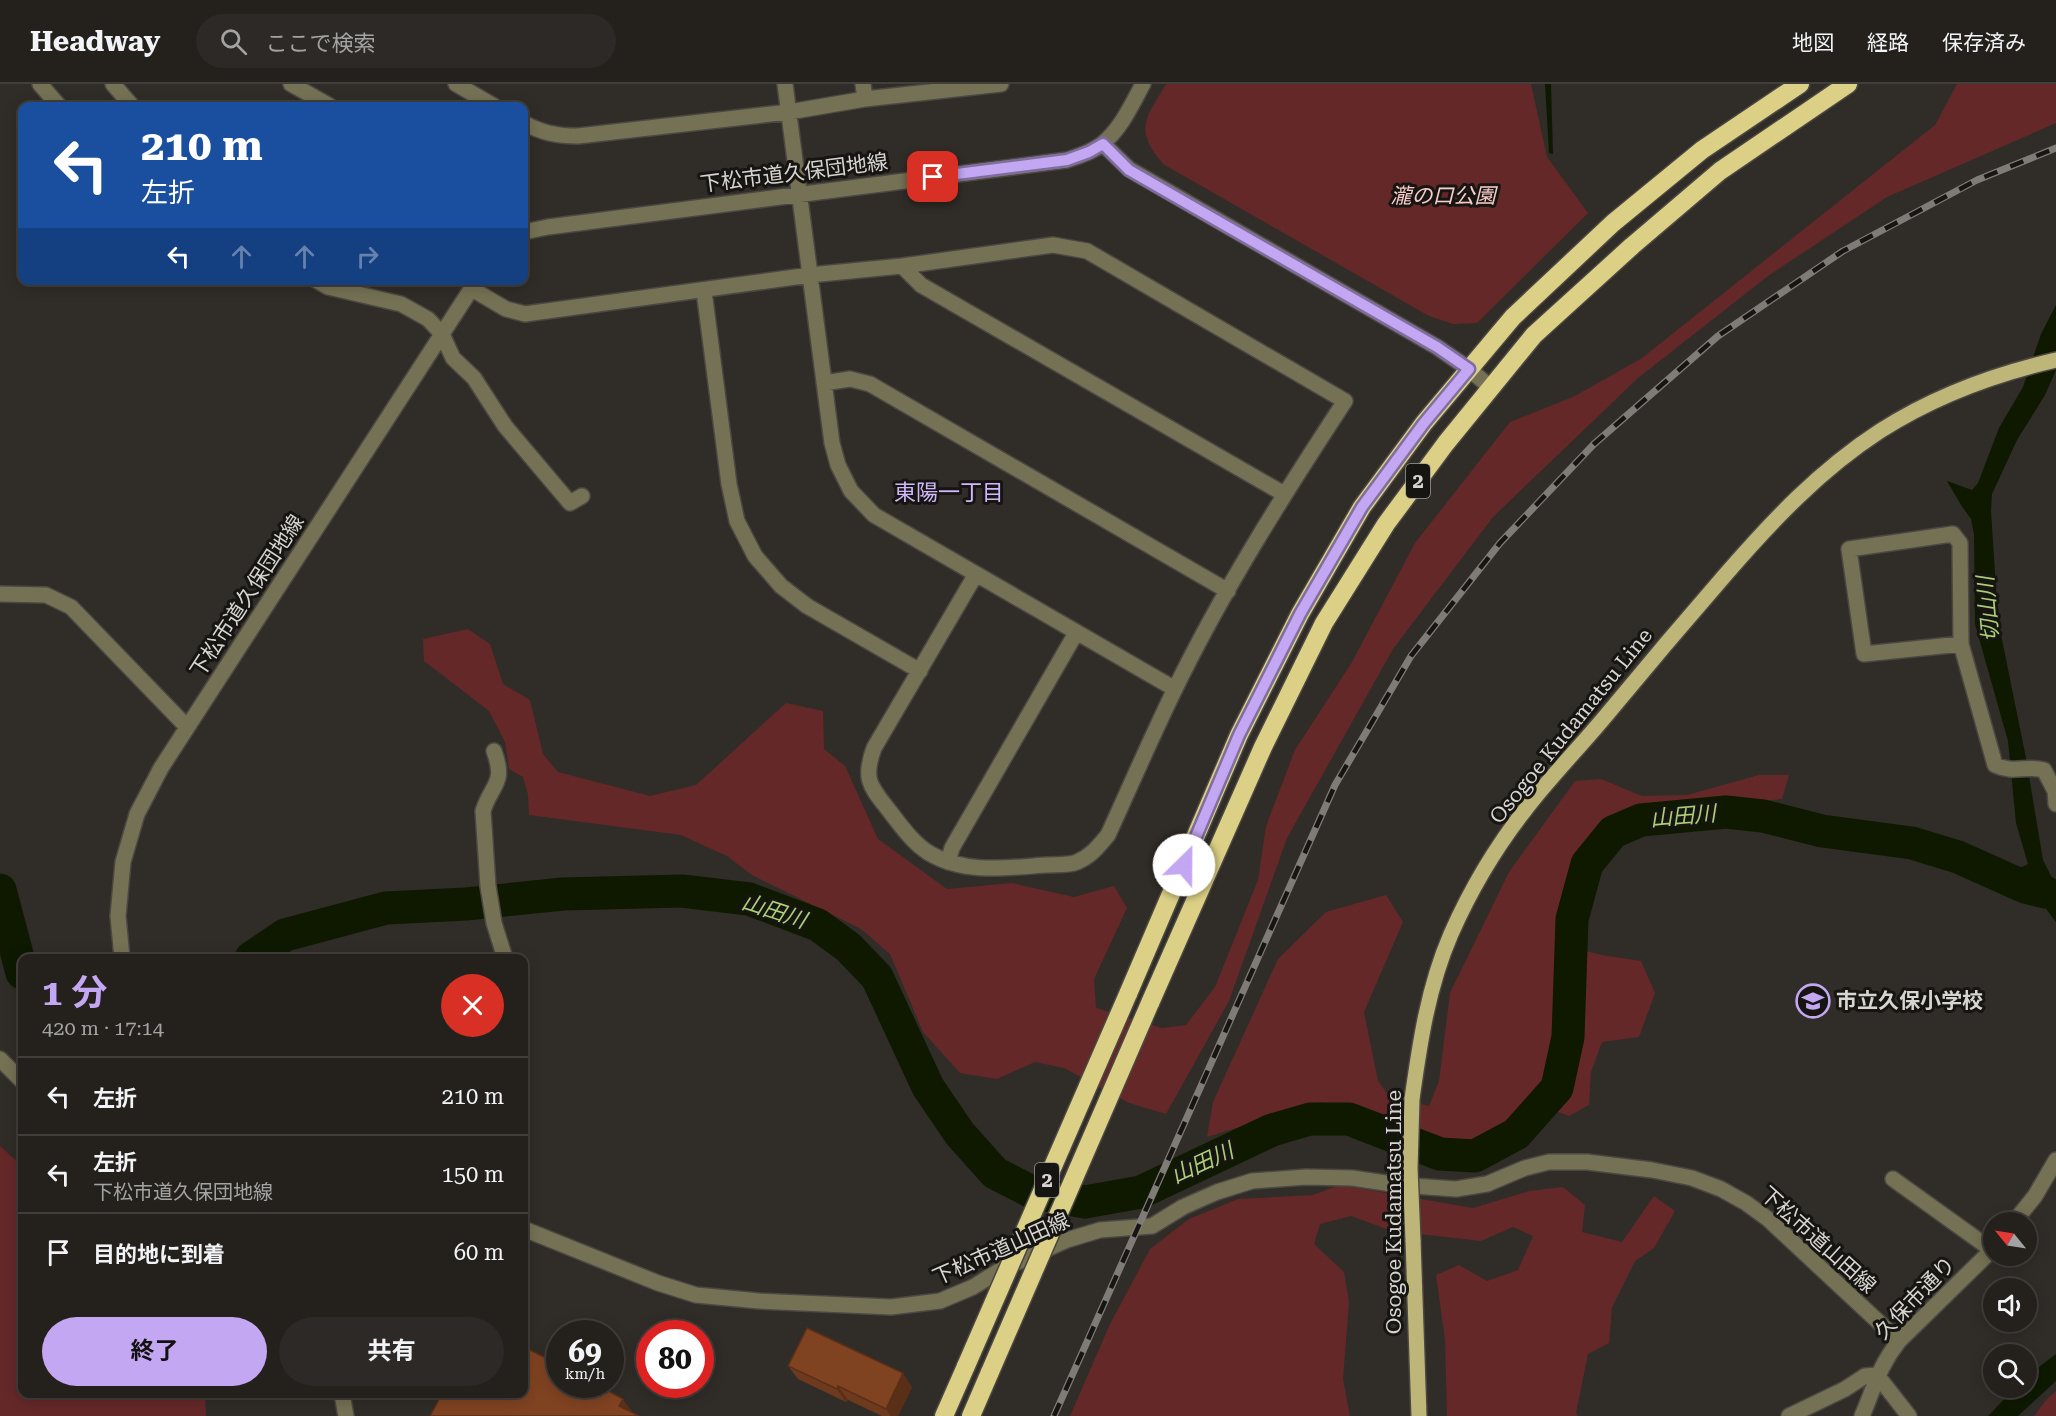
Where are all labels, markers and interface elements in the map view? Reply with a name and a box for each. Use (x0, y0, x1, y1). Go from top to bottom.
search box (196, 14, 616, 68)
text: Headway (30, 25, 160, 58)
icon: search (217, 25, 250, 58)
text: ここで検索 (265, 31, 375, 56)
text: 地図 (1792, 31, 1834, 55)
text: 経路 (1867, 31, 1909, 55)
text: 保存済み (1942, 31, 2026, 55)
text: 210 m (141, 121, 263, 170)
icon: left (42, 126, 120, 204)
street label: 下松市道久保団地線 (699, 150, 889, 196)
pin (907, 151, 958, 202)
icon: arrive (916, 160, 949, 193)
text: 左折 (141, 177, 195, 209)
park label: 瀧の口公園 (1391, 184, 1498, 208)
icon: left (162, 240, 195, 273)
icon: ahead (225, 240, 258, 273)
icon: ahead (288, 240, 321, 273)
icon: right (351, 240, 384, 273)
road number: 2 (1406, 464, 1430, 498)
district label: 東陽一丁目 (894, 480, 1004, 505)
street label: 下松市道久保団地線 (185, 510, 309, 682)
water label: 切山川 (1972, 573, 2003, 643)
street label: Osogoe Kudamatsu Line (1485, 624, 1657, 828)
water label: 山田川 (1649, 800, 1719, 831)
position arrow (1152, 833, 1216, 897)
water label: 山田川 (739, 889, 811, 934)
text: 1 分 (42, 972, 107, 1014)
button: close (441, 974, 504, 1037)
school or university icon: 市立久保小学校 (1795, 983, 1831, 1019)
place label: 市立久保小学校 (1836, 989, 1983, 1013)
text: 420 m · 17:14 (42, 1016, 164, 1040)
icon: left (42, 1080, 75, 1113)
text: 210 m (441, 1084, 504, 1109)
text: 左折 (93, 1086, 137, 1111)
street label: Osogoe Kudamatsu Line (1382, 1090, 1406, 1334)
water label: 山田川 (1167, 1137, 1239, 1188)
text: 左折 (93, 1150, 137, 1175)
icon: left (42, 1158, 75, 1191)
text: 150 m (441, 1162, 504, 1187)
road number: 2 (1035, 1163, 1059, 1197)
text: 下松市道久保団地線 (93, 1180, 273, 1204)
street label: 下松市道山田線 (1755, 1182, 1881, 1298)
street label: 下松市道山田線 (929, 1208, 1073, 1290)
north arrow (1983, 1212, 2037, 1266)
map controls (1983, 1212, 2037, 1398)
icon: arrive (42, 1236, 75, 1269)
text: 60 m (454, 1240, 504, 1265)
text: 目的地に到着 (93, 1242, 225, 1267)
street label: 久保市通り (1870, 1252, 1960, 1344)
button: sound (1983, 1278, 2037, 1332)
button: 終了 (42, 1317, 267, 1386)
button: 共有 (279, 1317, 504, 1386)
speed limit sign: 80 (636, 1320, 714, 1398)
text: 69 (568, 1334, 602, 1369)
button: search (1983, 1344, 2037, 1398)
text: km/h (565, 1365, 605, 1383)

